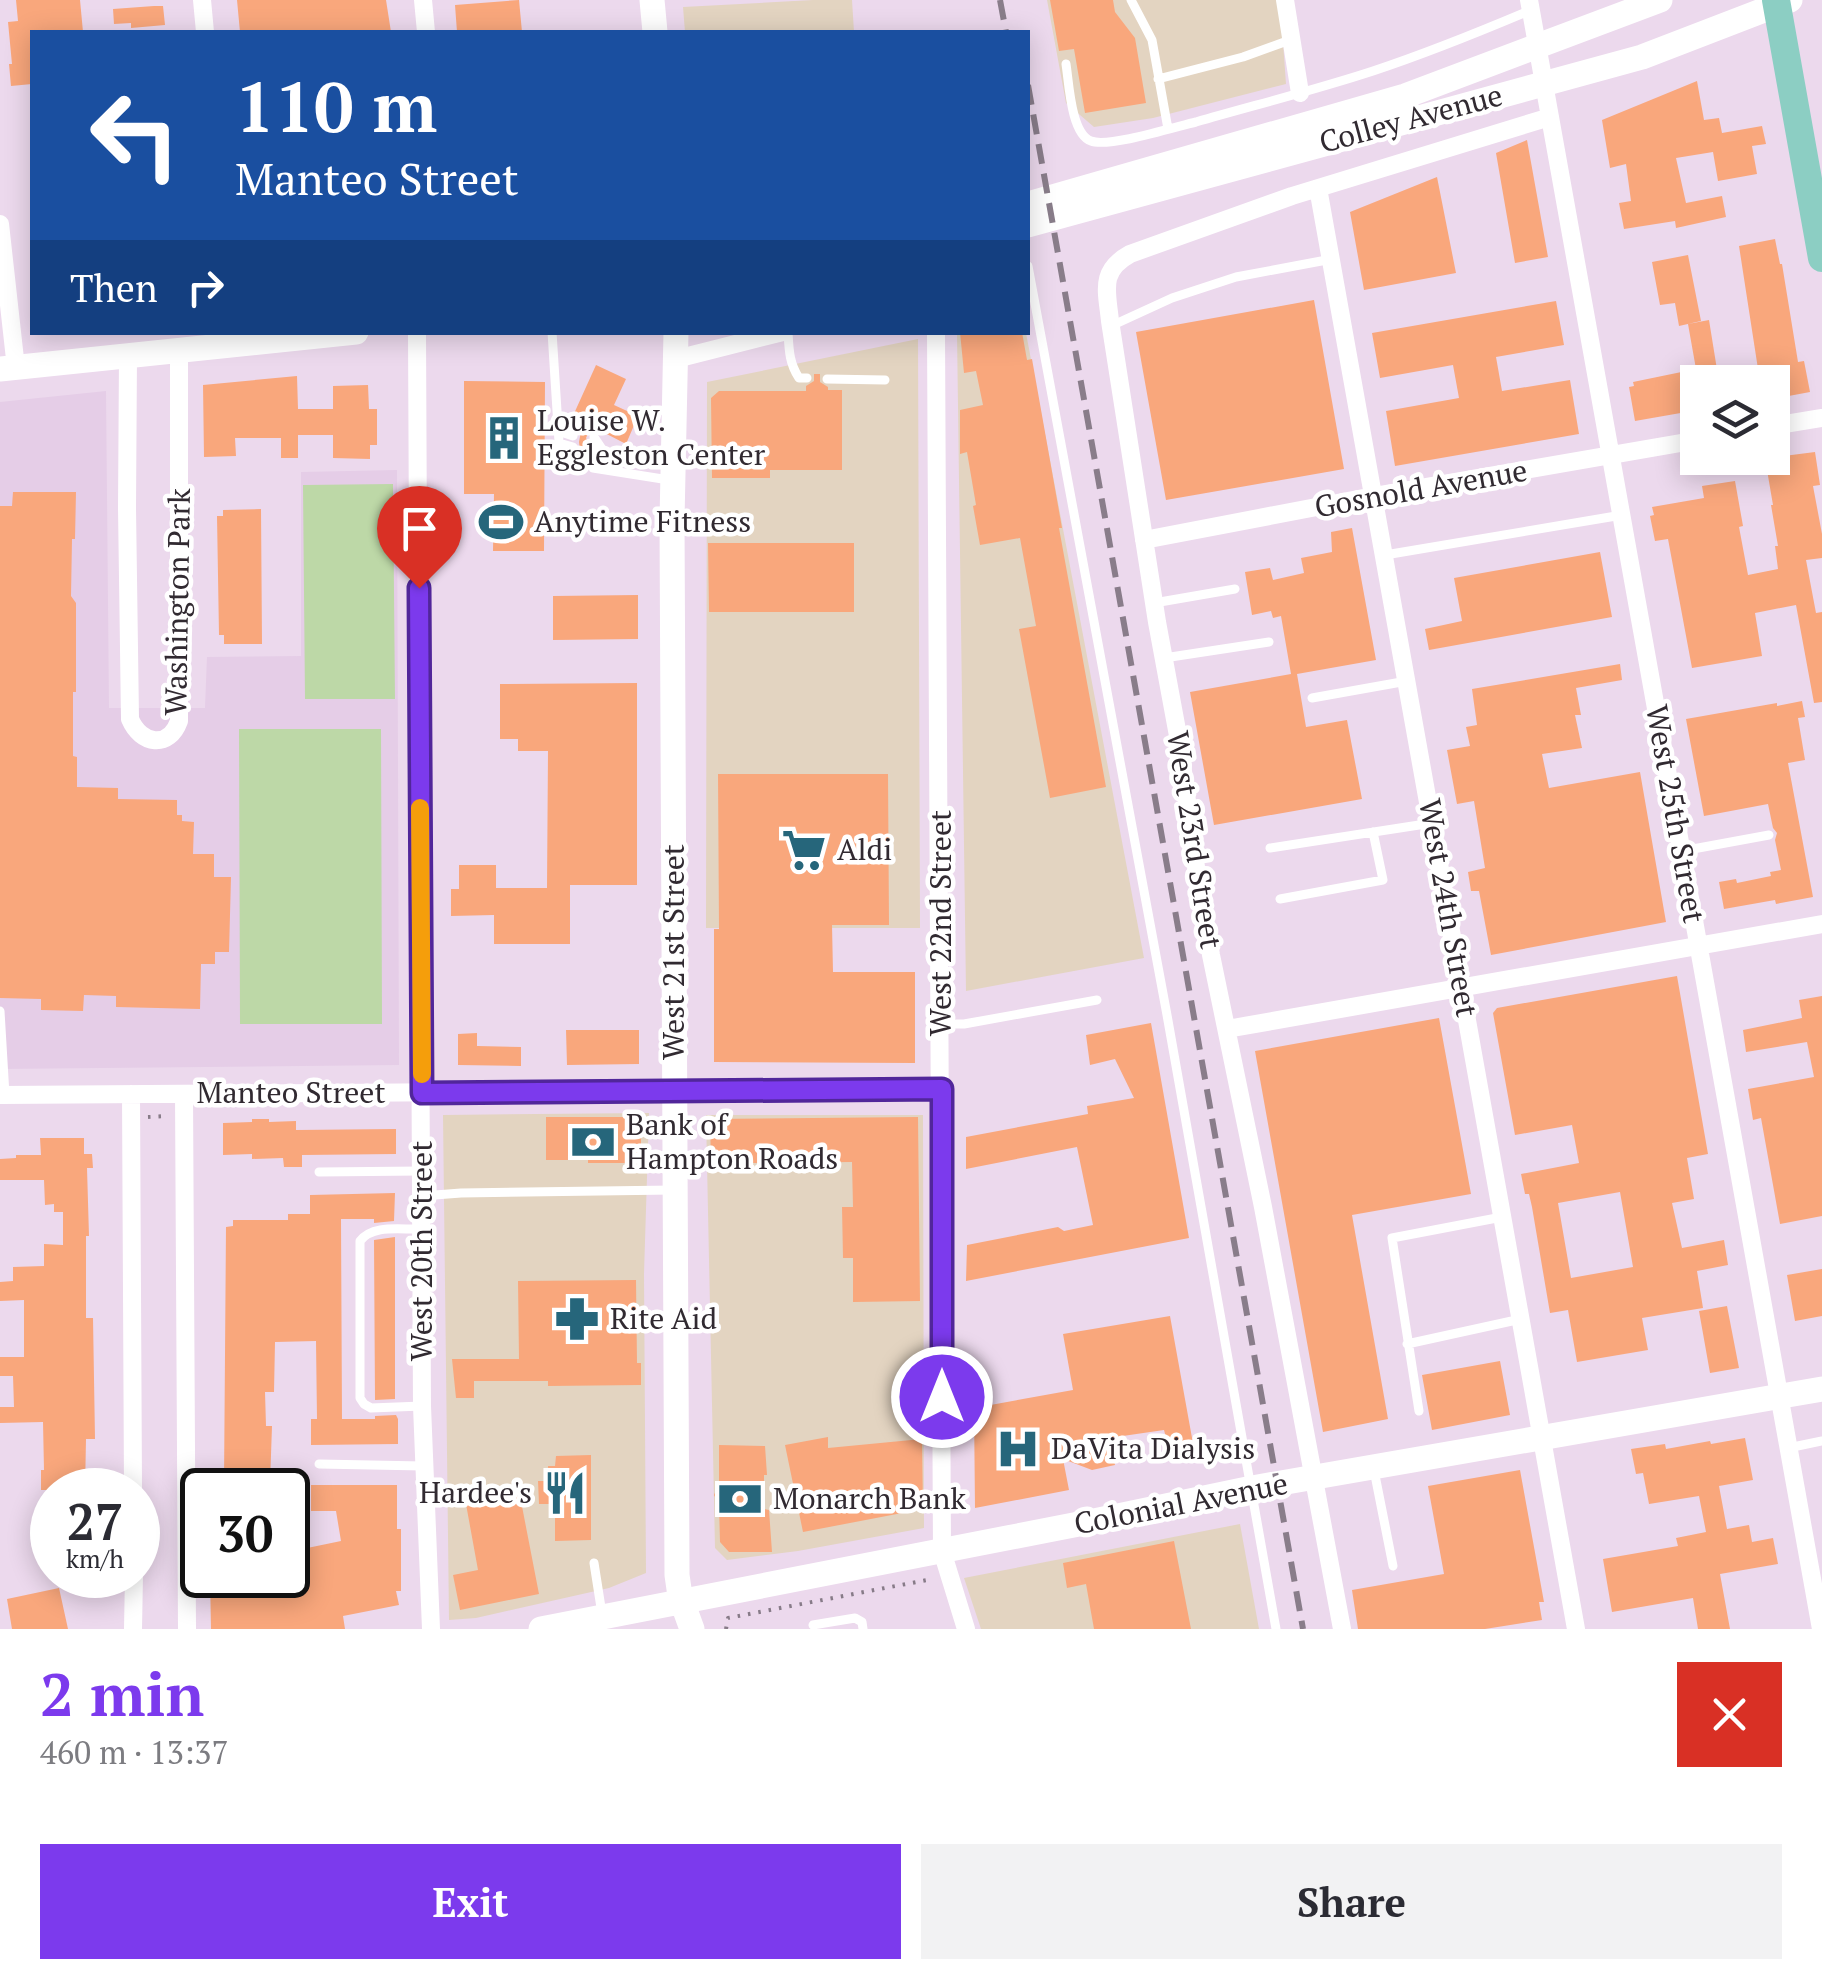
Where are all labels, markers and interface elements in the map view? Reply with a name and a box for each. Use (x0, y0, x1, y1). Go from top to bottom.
text: 110 m (235, 59, 437, 152)
icon: left (70, 70, 200, 200)
street label: Colley Avenue (1315, 74, 1507, 162)
text: Manteo Street (235, 148, 519, 208)
icon: right (178, 260, 233, 315)
text: Then (70, 263, 158, 313)
map controls (1680, 365, 1790, 475)
button: layers (1680, 365, 1790, 475)
place label: Louise W. Eggleston Center (537, 400, 766, 474)
building icon: Louise W. Eggleston Center (480, 414, 528, 462)
street label: Gosnold Avenue (1311, 450, 1530, 526)
pin (377, 486, 462, 589)
street label: Washington Park (155, 487, 199, 716)
sports icon: Anytime Fitness (477, 498, 525, 546)
icon: arrive (392, 501, 447, 556)
place label: Anytime Fitness (534, 501, 751, 541)
street label: West 25th Street (1637, 702, 1715, 926)
street label: West 23rd Street (1158, 728, 1232, 952)
street label: West 24th Street (1410, 796, 1488, 1020)
street label: West 22nd Street (920, 810, 960, 1036)
supermarket icon: Aldi (780, 826, 828, 874)
place label: Aldi (837, 829, 892, 869)
street label: West 21st Street (653, 844, 693, 1060)
street label: Manteo Street (196, 1072, 386, 1112)
place label: Bank of Hampton Roads (626, 1104, 838, 1178)
bank icon: Bank of Hampton Roads (569, 1118, 617, 1166)
street label: West 20th Street (401, 1141, 441, 1361)
pharmacy icon: Rite Aid (553, 1295, 601, 1343)
place label: Rite Aid (610, 1298, 717, 1338)
position arrow (890, 1345, 994, 1449)
hospital icon: DaVita Dialysis (994, 1425, 1042, 1473)
place label: DaVita Dialysis (1051, 1428, 1255, 1468)
street label: Colonial Avenue (1071, 1463, 1291, 1543)
speed limit sign: 30 (180, 1468, 310, 1598)
restaurant icon: Hardee's (541, 1469, 589, 1517)
place label: Hardee's (419, 1472, 532, 1512)
bank icon: Monarch Bank (716, 1475, 764, 1523)
place label: Monarch Bank (773, 1478, 966, 1518)
text: 27 (67, 1488, 123, 1554)
text: km/h (66, 1542, 124, 1575)
text: 2 min (40, 1654, 204, 1733)
button: close (1677, 1662, 1782, 1767)
text: 460 m · 13:37 (40, 1731, 228, 1773)
button: Exit (40, 1844, 901, 1959)
button: Share (921, 1844, 1782, 1959)

